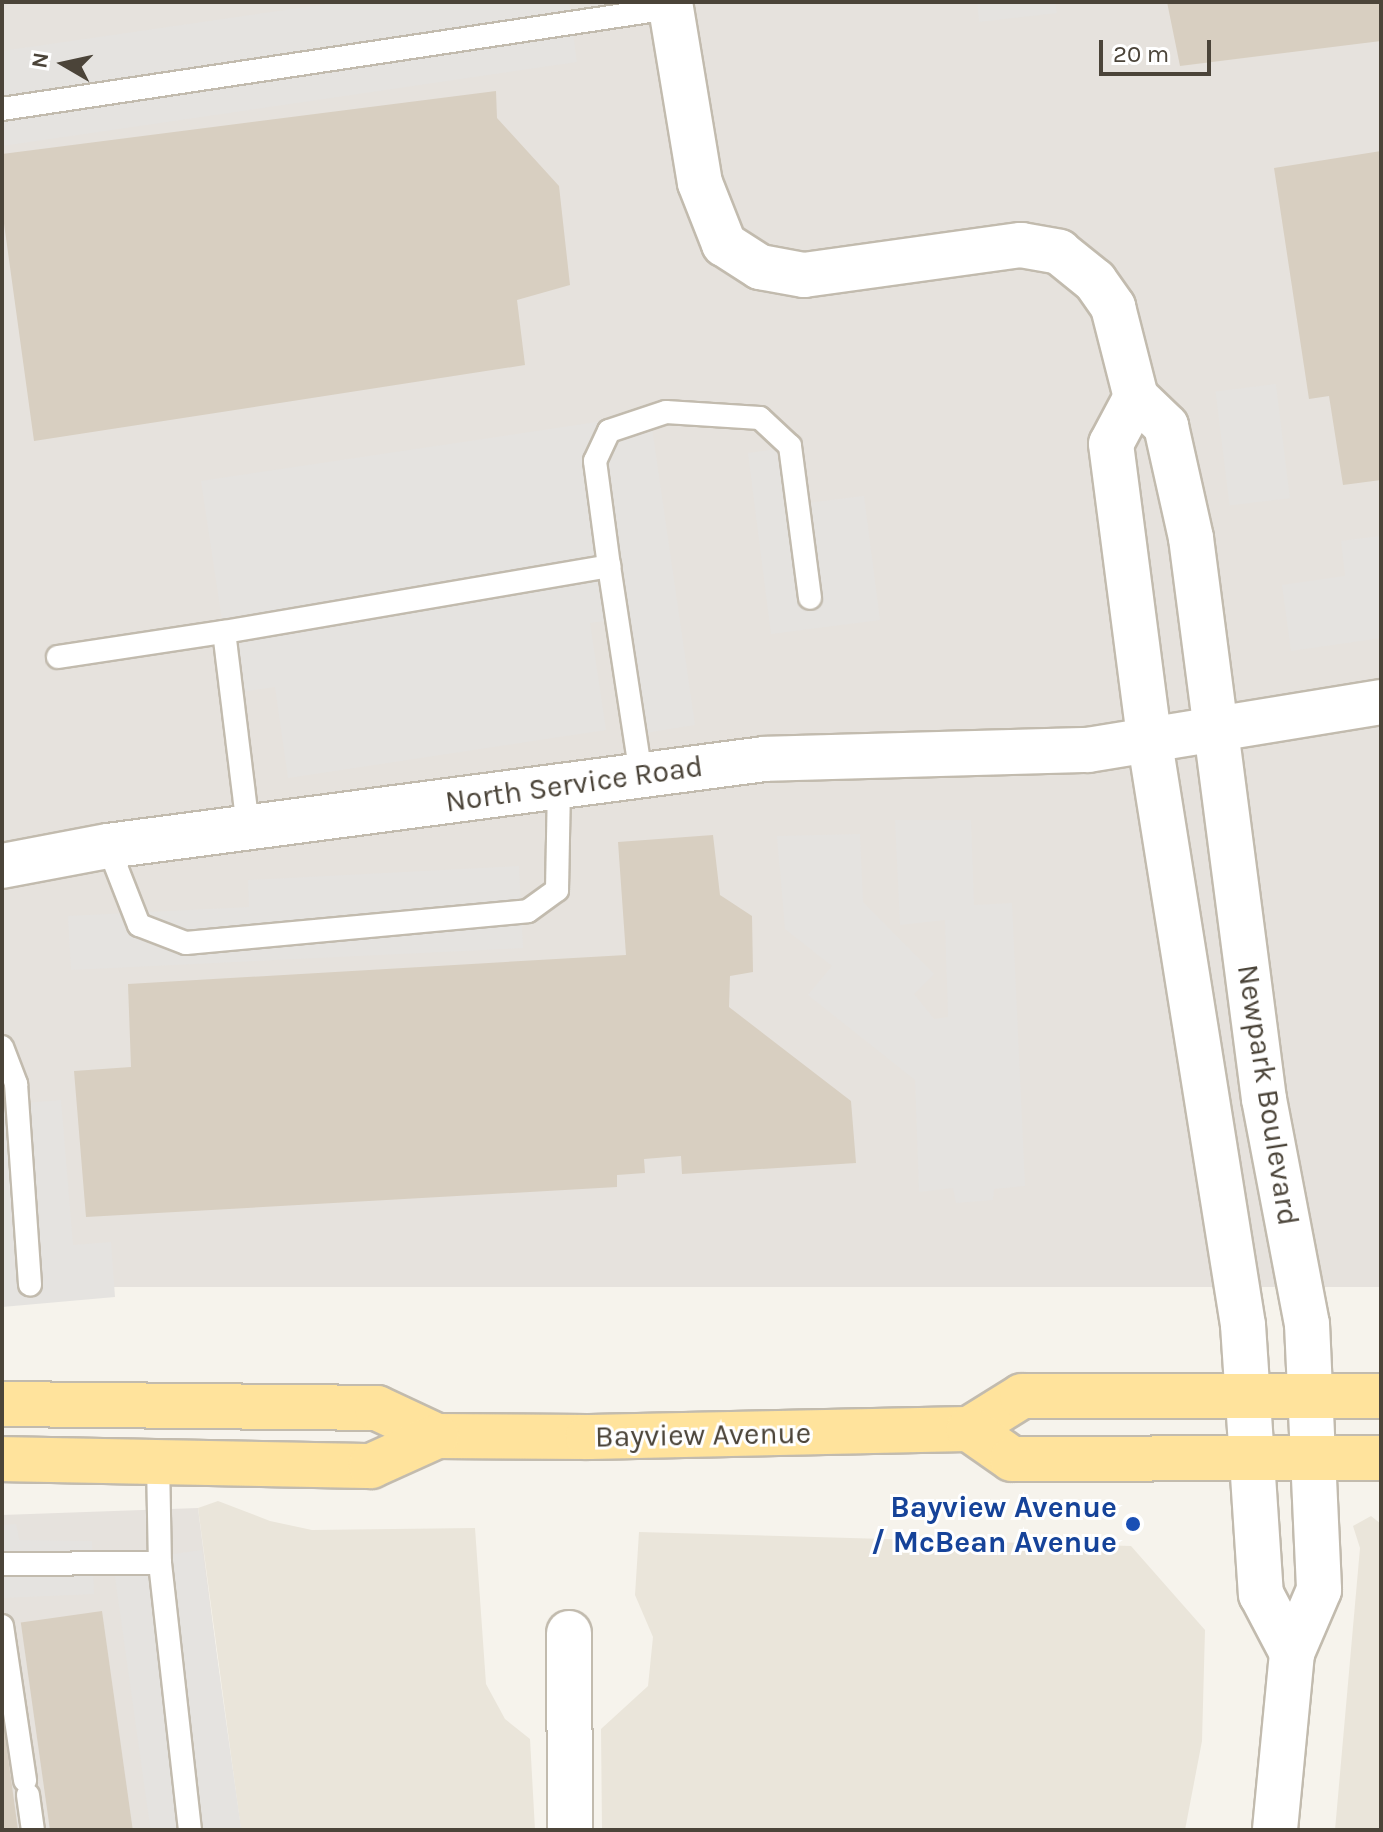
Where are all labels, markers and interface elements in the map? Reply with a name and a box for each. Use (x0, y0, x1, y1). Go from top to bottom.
north arrow (24, 24, 104, 104)
scale bar (1103, 24, 1215, 74)
text: 20 m (1113, 40, 1169, 68)
text: N (26, 50, 54, 70)
street label: North Service Road (443, 748, 705, 820)
street label: Newpark Boulevard (1230, 962, 1306, 1228)
street label: Bayview Avenue (595, 1415, 811, 1455)
place label: Bayview Avenue / McBean Avenue (871, 1489, 1117, 1560)
marker: Bayview Avenue / McBean Avenue (1124, 1515, 1142, 1533)

